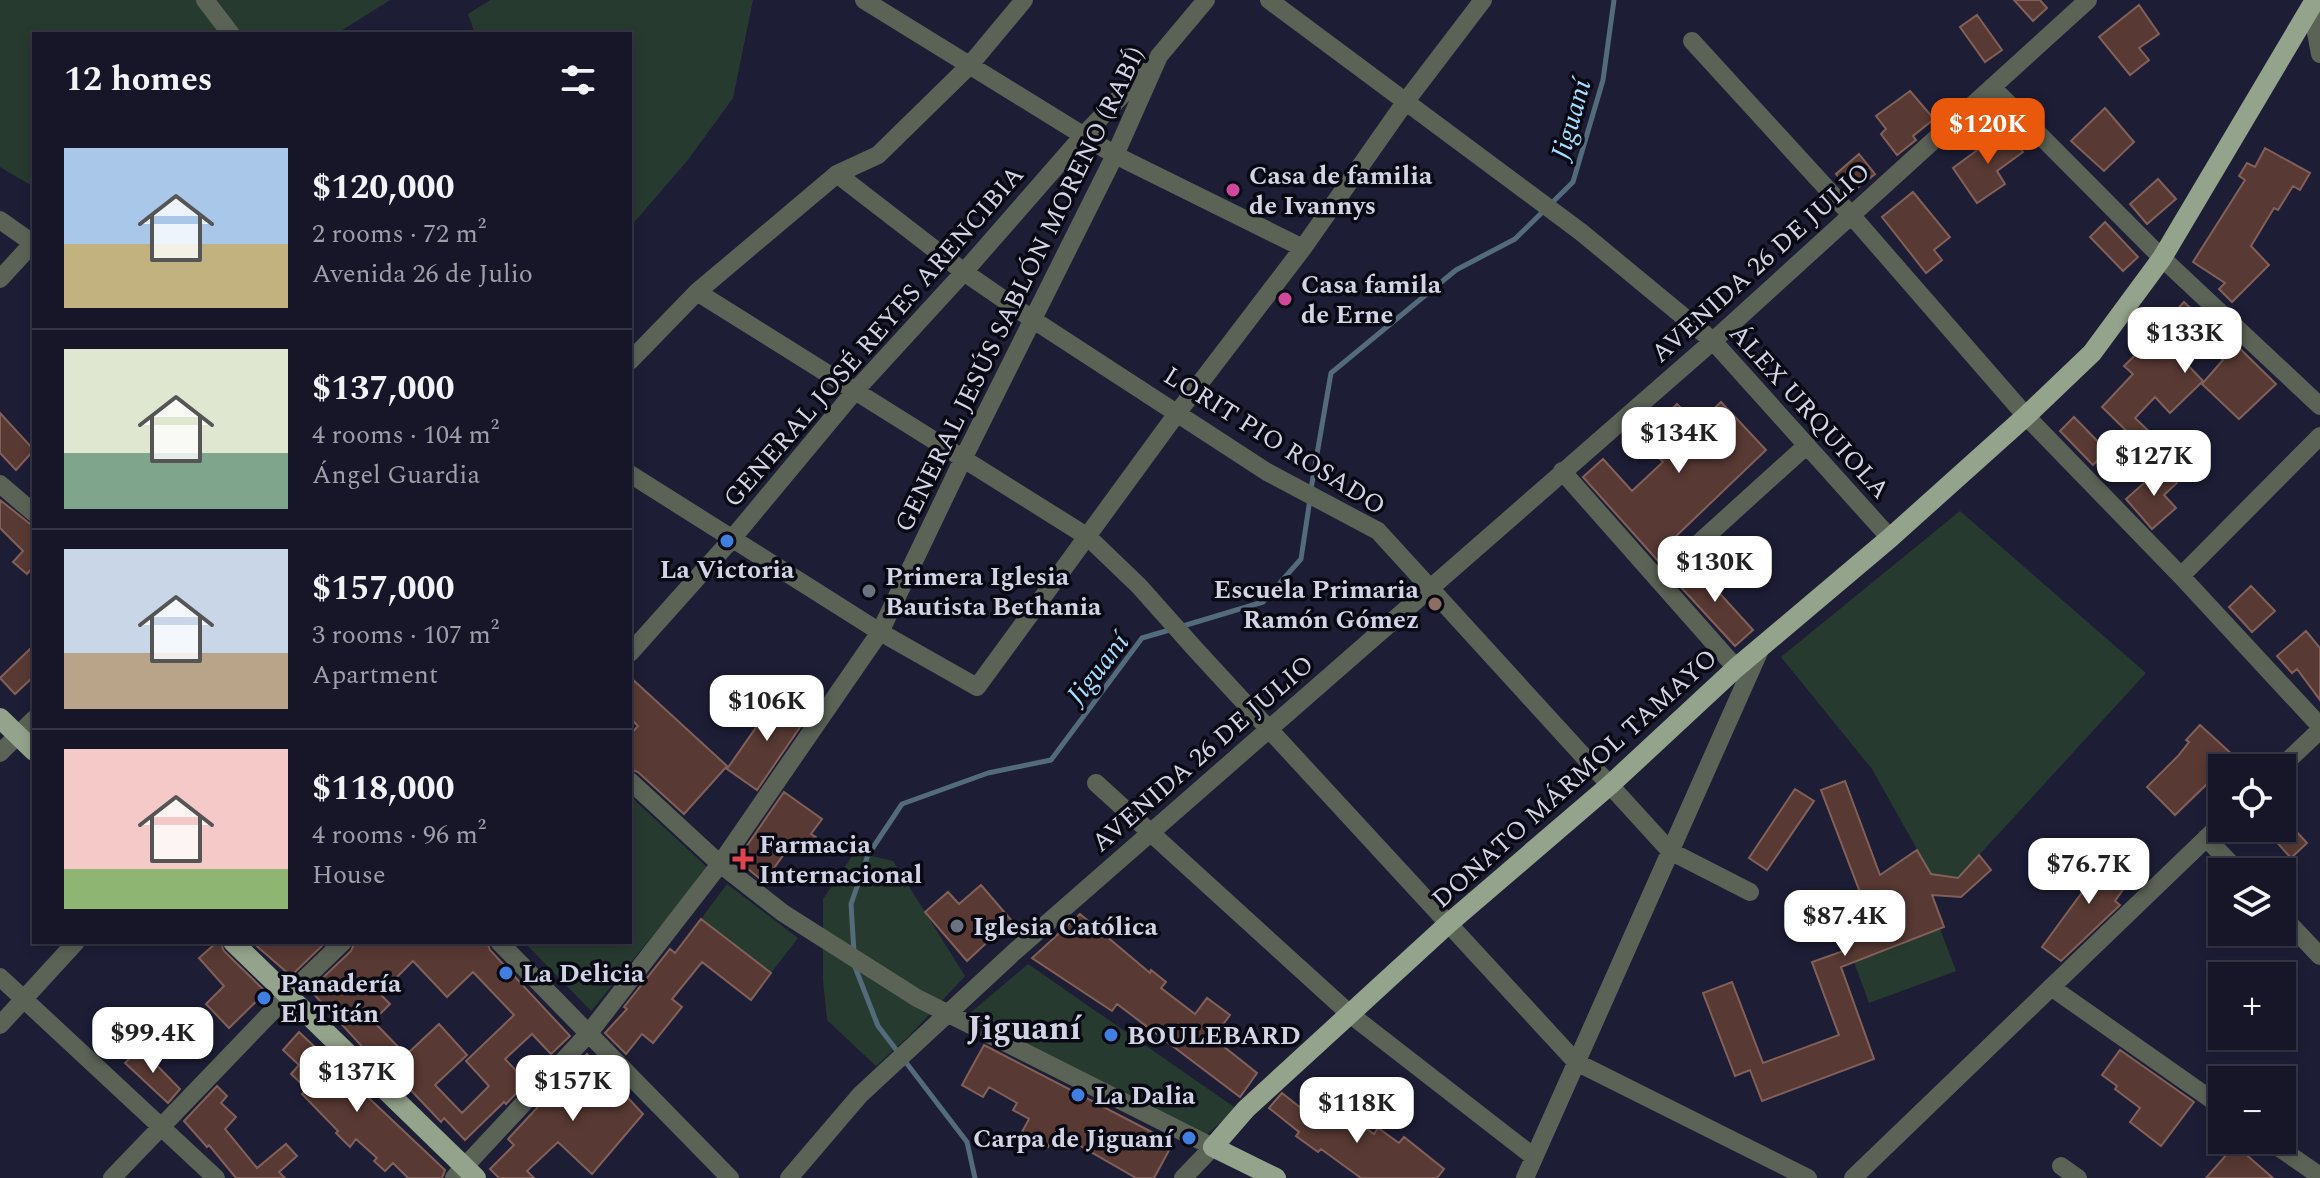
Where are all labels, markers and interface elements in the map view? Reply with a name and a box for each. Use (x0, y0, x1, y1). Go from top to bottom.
street label: GENERAL JESÚS SABLÓN MORENO (RABÍ) (884, 40, 1155, 539)
text: 12 homes (64, 54, 213, 106)
icon: filters (556, 58, 600, 102)
water label: Jiguaní (1539, 71, 1604, 167)
pin: $120K (1932, 98, 2044, 166)
text: $120K (1949, 104, 2027, 144)
street label: AVENIDA 26 DE JULIO (1642, 153, 1880, 373)
place label: Casa de familia de Ivannys (1249, 156, 1433, 226)
street label: GENERAL JOSÉ REYES ARENCIBIA (714, 157, 1034, 517)
text: $120,000 (312, 162, 455, 214)
icon: home (128, 180, 224, 276)
marker: Casa de familia de Ivannys (1224, 181, 1242, 199)
text: 2 rooms · 72 m² (312, 214, 486, 254)
text: Avenida 26 de Julio (312, 254, 533, 294)
place label: Casa famila de Erne (1301, 265, 1442, 335)
marker: Casa famila de Erne (1276, 290, 1294, 308)
pin: $133K (2129, 307, 2241, 375)
text: $133K (2146, 313, 2224, 353)
street label: ÁLEX URQUIOLA (1719, 315, 1899, 509)
street label: LORIT PIO ROSADO (1155, 356, 1393, 526)
text: $137,000 (312, 363, 455, 415)
icon: home (128, 381, 224, 477)
pin: $134K (1623, 407, 1735, 475)
text: $134K (1640, 413, 1718, 453)
text: 4 rooms · 104 m² (312, 415, 499, 455)
pin: $127K (2098, 430, 2210, 498)
text: $127K (2115, 436, 2193, 476)
text: Ángel Guardia (312, 455, 480, 495)
marker: La Victoria (718, 532, 736, 550)
pin: $130K (1659, 536, 1771, 604)
text: $130K (1676, 542, 1754, 582)
place label: La Victoria (660, 550, 795, 590)
place label: Primera Iglesia Bautista Bethania (885, 557, 1102, 627)
text: $157,000 (312, 563, 455, 615)
place label: Escuela Primaria Ramón Gómez (1213, 570, 1420, 640)
icon: home (128, 581, 224, 677)
marker: Primera Iglesia Bautista Bethania (860, 582, 878, 600)
marker: Escuela Primaria Ramón Gómez (1426, 595, 1444, 613)
text: 3 rooms · 107 m² (312, 615, 499, 655)
water label: Jiguaní (1055, 621, 1142, 716)
street label: DONATO MÁRMOL TAMAYO (1423, 639, 1727, 918)
street label: AVENIDA 26 DE JULIO (1082, 645, 1323, 862)
text: Apartment (312, 655, 438, 695)
pin: $106K (711, 675, 823, 743)
text: $106K (728, 681, 806, 721)
map controls (2208, 754, 2296, 1154)
button: locate (2208, 754, 2296, 842)
text: $118,000 (312, 763, 455, 815)
icon: home (128, 781, 224, 877)
text: 4 rooms · 96 m² (312, 815, 486, 855)
place label: Farmacia Internacional (759, 825, 922, 895)
pin: $76.7K (2024, 838, 2154, 906)
text: $76.7K (2046, 844, 2132, 884)
marker: Farmacia Internacional (734, 850, 752, 868)
text: House (312, 855, 386, 895)
button: layers (2208, 858, 2296, 946)
pin: $87.4K (1780, 890, 1910, 958)
text: $87.4K (1802, 896, 1888, 936)
place label: Iglesia Católica (973, 907, 1159, 947)
marker: Iglesia Católica (948, 917, 966, 935)
place label: La Delicia (522, 954, 645, 994)
button: + (2208, 962, 2296, 1050)
place label: Panadería El Titán (280, 964, 402, 1034)
marker: La Delicia (497, 964, 515, 982)
marker: Panadería El Titán (255, 989, 273, 1007)
district label: Jiguaní (967, 1003, 1083, 1055)
pin: $99.4K (88, 1007, 218, 1075)
text: $99.4K (110, 1013, 196, 1053)
place label: BOULEBARD (1127, 1016, 1301, 1056)
marker: BOULEBARD (1102, 1026, 1120, 1044)
pin: $137K (301, 1046, 413, 1114)
text: $137K (318, 1052, 396, 1092)
pin: $157K (517, 1055, 629, 1123)
text: $157K (534, 1061, 612, 1101)
button: − (2208, 1066, 2296, 1154)
place label: La Dalia (1094, 1076, 1196, 1116)
pin: $118K (1301, 1077, 1413, 1145)
text: $118K (1318, 1083, 1396, 1123)
marker: La Dalia (1069, 1086, 1087, 1104)
place label: Carpa de Jiguaní (973, 1119, 1174, 1159)
marker: Carpa de Jiguaní (1180, 1129, 1198, 1147)

